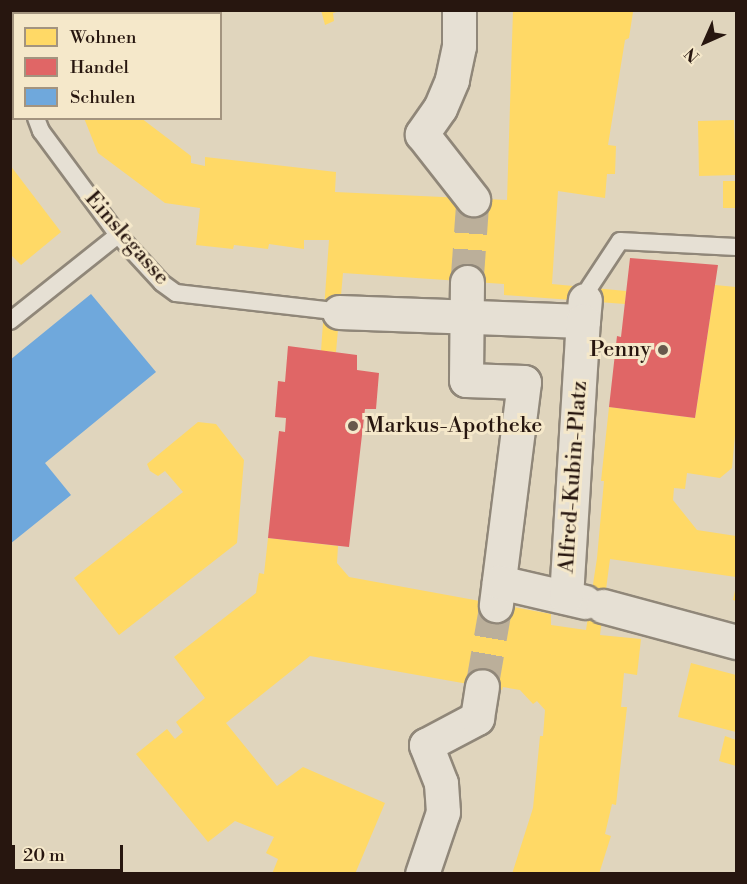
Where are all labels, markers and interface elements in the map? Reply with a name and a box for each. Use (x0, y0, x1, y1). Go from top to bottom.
legend (12, 12, 222, 120)
north arrow (675, 12, 735, 72)
text: Wohnen (70, 26, 137, 49)
text: N (681, 43, 704, 66)
text: Handel (70, 56, 129, 79)
text: Schulen (70, 86, 135, 109)
street label: Einslegasse (79, 186, 175, 290)
place label: Penny (590, 337, 651, 363)
marker: Penny (656, 343, 670, 357)
street label: Alfred-Kubin-Platz (553, 380, 593, 574)
place label: Markus-Apotheke (365, 413, 542, 439)
marker: Markus-Apotheke (346, 419, 360, 433)
scale bar (15, 833, 126, 871)
text: 20 m (23, 844, 65, 867)

